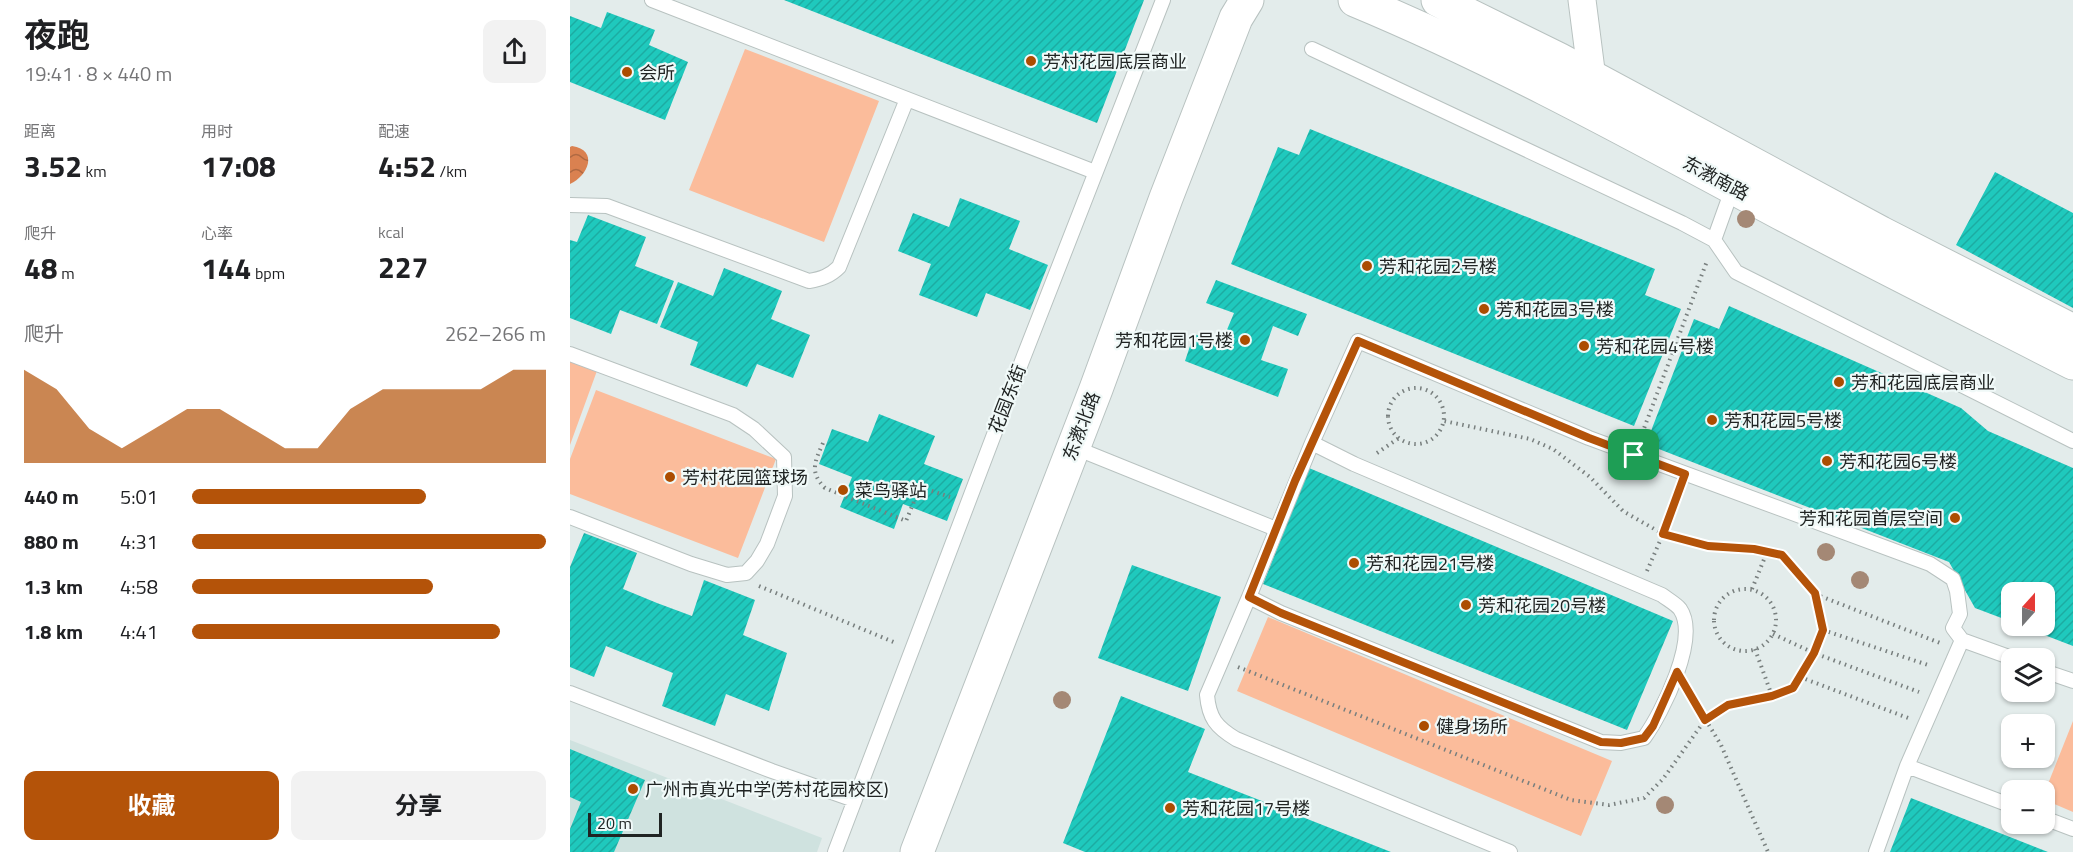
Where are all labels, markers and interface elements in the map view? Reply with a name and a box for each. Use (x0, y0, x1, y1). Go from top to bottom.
text: 夜跑 (24, 10, 90, 60)
button: share (483, 20, 546, 83)
place label: 芳村花园底层商业 (1043, 48, 1187, 75)
marker: 芳村花园底层商业 (1024, 54, 1038, 68)
text: 19:41 · 8 × 440 m (24, 58, 172, 89)
place label: 会所 (639, 59, 675, 86)
marker: 会所 (620, 65, 634, 79)
text: 距离 (24, 119, 56, 143)
text: 用时 (201, 119, 233, 143)
text: 配速 (378, 119, 410, 143)
text: 3.52 (24, 143, 82, 189)
text: 17:08 (201, 143, 276, 189)
text: 4:52 (378, 143, 436, 189)
street label: 东漖南路 (1678, 149, 1754, 207)
text: km (82, 159, 107, 183)
text: /km (436, 159, 467, 183)
text: kcal (378, 220, 404, 244)
text: 爬升 (24, 221, 56, 245)
text: 心率 (201, 221, 233, 245)
text: 227 (378, 244, 428, 290)
text: 48 (24, 245, 58, 291)
text: 144 (201, 245, 251, 291)
place label: 芳和花园2号楼 (1379, 253, 1497, 280)
marker: 芳和花园2号楼 (1360, 259, 1374, 273)
text: m (58, 261, 75, 285)
text: bpm (251, 261, 285, 285)
place label: 芳和花园3号楼 (1496, 296, 1614, 323)
marker: 芳和花园3号楼 (1477, 302, 1491, 316)
text: 爬升 (24, 318, 64, 349)
text: 262–266 m (445, 318, 546, 349)
place label: 芳和花园1号楼 (1115, 327, 1233, 354)
marker: 芳和花园1号楼 (1238, 333, 1252, 347)
place label: 芳和花园4号楼 (1596, 333, 1714, 360)
marker: 芳和花园4号楼 (1577, 339, 1591, 353)
street label: 花园东街 (981, 361, 1033, 437)
place label: 芳和花园底层商业 (1851, 369, 1995, 396)
marker: 芳和花园底层商业 (1832, 375, 1846, 389)
street label: 东漖北路 (1055, 388, 1107, 464)
place label: 芳和花园5号楼 (1724, 407, 1842, 434)
marker: 芳和花园5号楼 (1705, 413, 1719, 427)
pin (1608, 429, 1659, 480)
icon: arrive (1617, 438, 1650, 471)
place label: 芳和花园6号楼 (1839, 448, 1957, 475)
marker: 芳和花园6号楼 (1820, 454, 1834, 468)
place label: 芳村花园篮球场 (682, 464, 808, 491)
marker: 芳村花园篮球场 (663, 470, 677, 484)
place label: 菜鸟驿站 (855, 477, 927, 504)
text: 440 m (24, 481, 79, 512)
text: 5:01 (120, 481, 158, 512)
marker: 菜鸟驿站 (836, 483, 850, 497)
place label: 芳和花园首层空间 (1799, 505, 1943, 532)
marker: 芳和花园首层空间 (1948, 511, 1962, 525)
text: 880 m (24, 526, 79, 557)
text: 4:31 (120, 526, 158, 557)
place label: 芳和花园21号楼 (1366, 550, 1494, 577)
marker: 芳和花园21号楼 (1347, 556, 1361, 570)
text: 1.3 km (24, 571, 83, 602)
text: 4:58 (120, 571, 158, 602)
north arrow (2001, 582, 2055, 636)
map controls (2001, 582, 2055, 834)
place label: 芳和花园20号楼 (1478, 592, 1606, 619)
marker: 芳和花园20号楼 (1459, 598, 1473, 612)
text: 1.8 km (24, 616, 83, 647)
text: 4:41 (120, 616, 158, 647)
button: layers (2001, 648, 2055, 702)
place label: 健身场所 (1436, 713, 1508, 740)
button: + (2001, 714, 2055, 768)
marker: 健身场所 (1417, 719, 1431, 733)
button: 收藏 (24, 771, 279, 840)
button: 分享 (291, 771, 546, 840)
place label: 广州市真光中学(芳村花园校区) (645, 776, 889, 803)
button: − (2001, 780, 2055, 834)
marker: 广州市真光中学(芳村花园校区) (626, 782, 640, 796)
place label: 芳和花园17号楼 (1182, 795, 1310, 822)
marker: 芳和花园17号楼 (1163, 801, 1177, 815)
scale bar (588, 810, 662, 838)
text: 20 m (597, 811, 632, 835)

